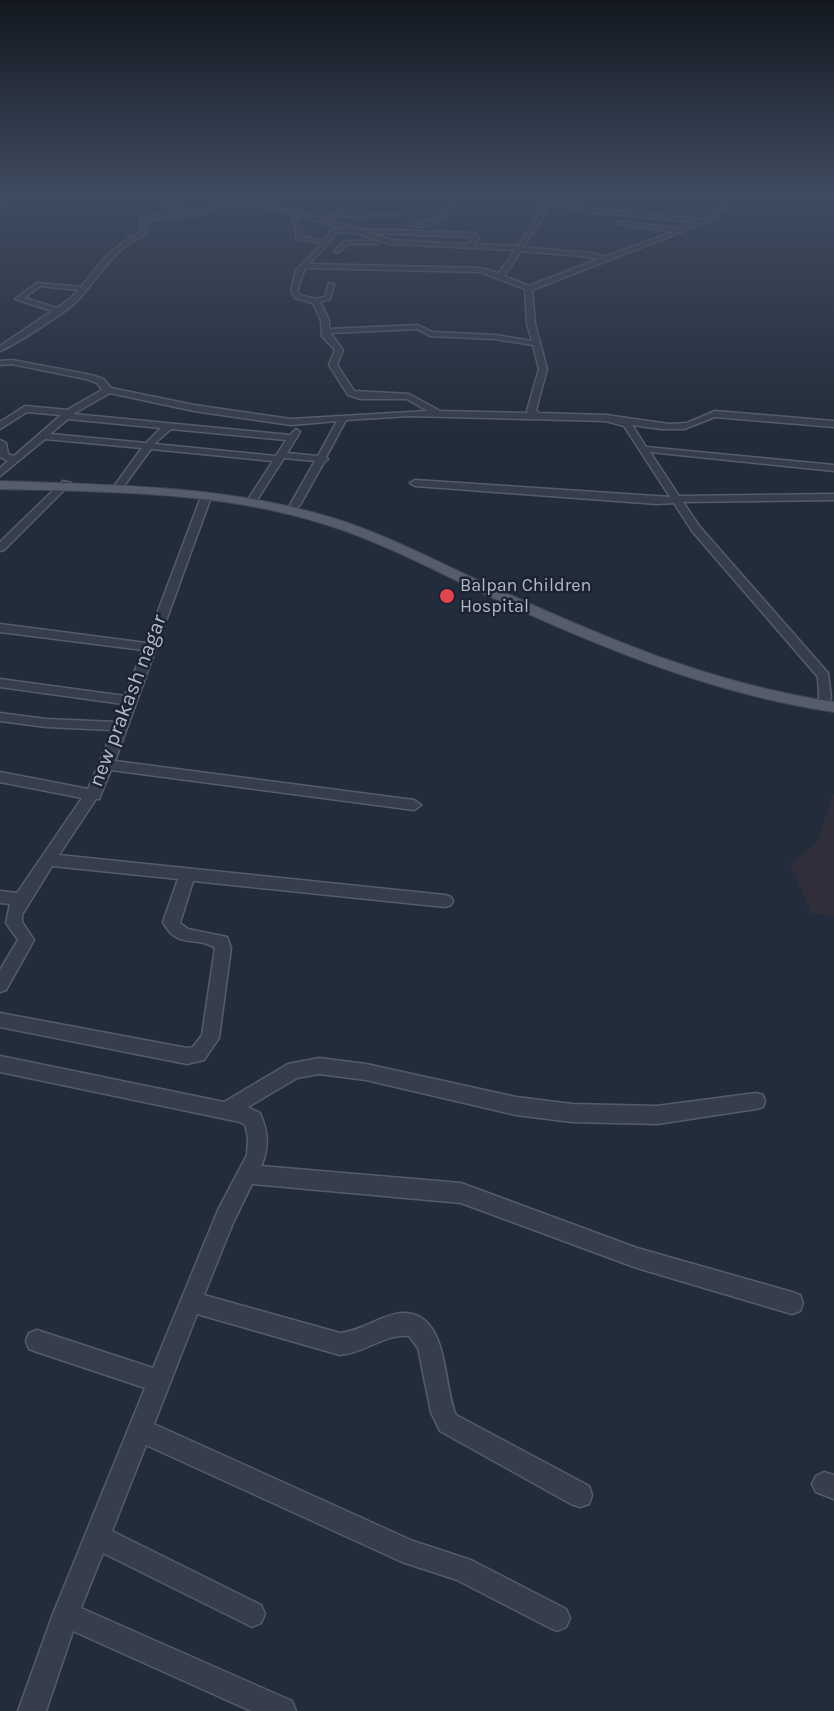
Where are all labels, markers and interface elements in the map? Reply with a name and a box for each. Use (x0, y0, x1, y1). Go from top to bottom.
place label: Balpan Children Hospital (460, 575, 591, 618)
marker: Balpan Children Hospital (438, 587, 456, 605)
street label: new prakash nagar (84, 611, 172, 791)

